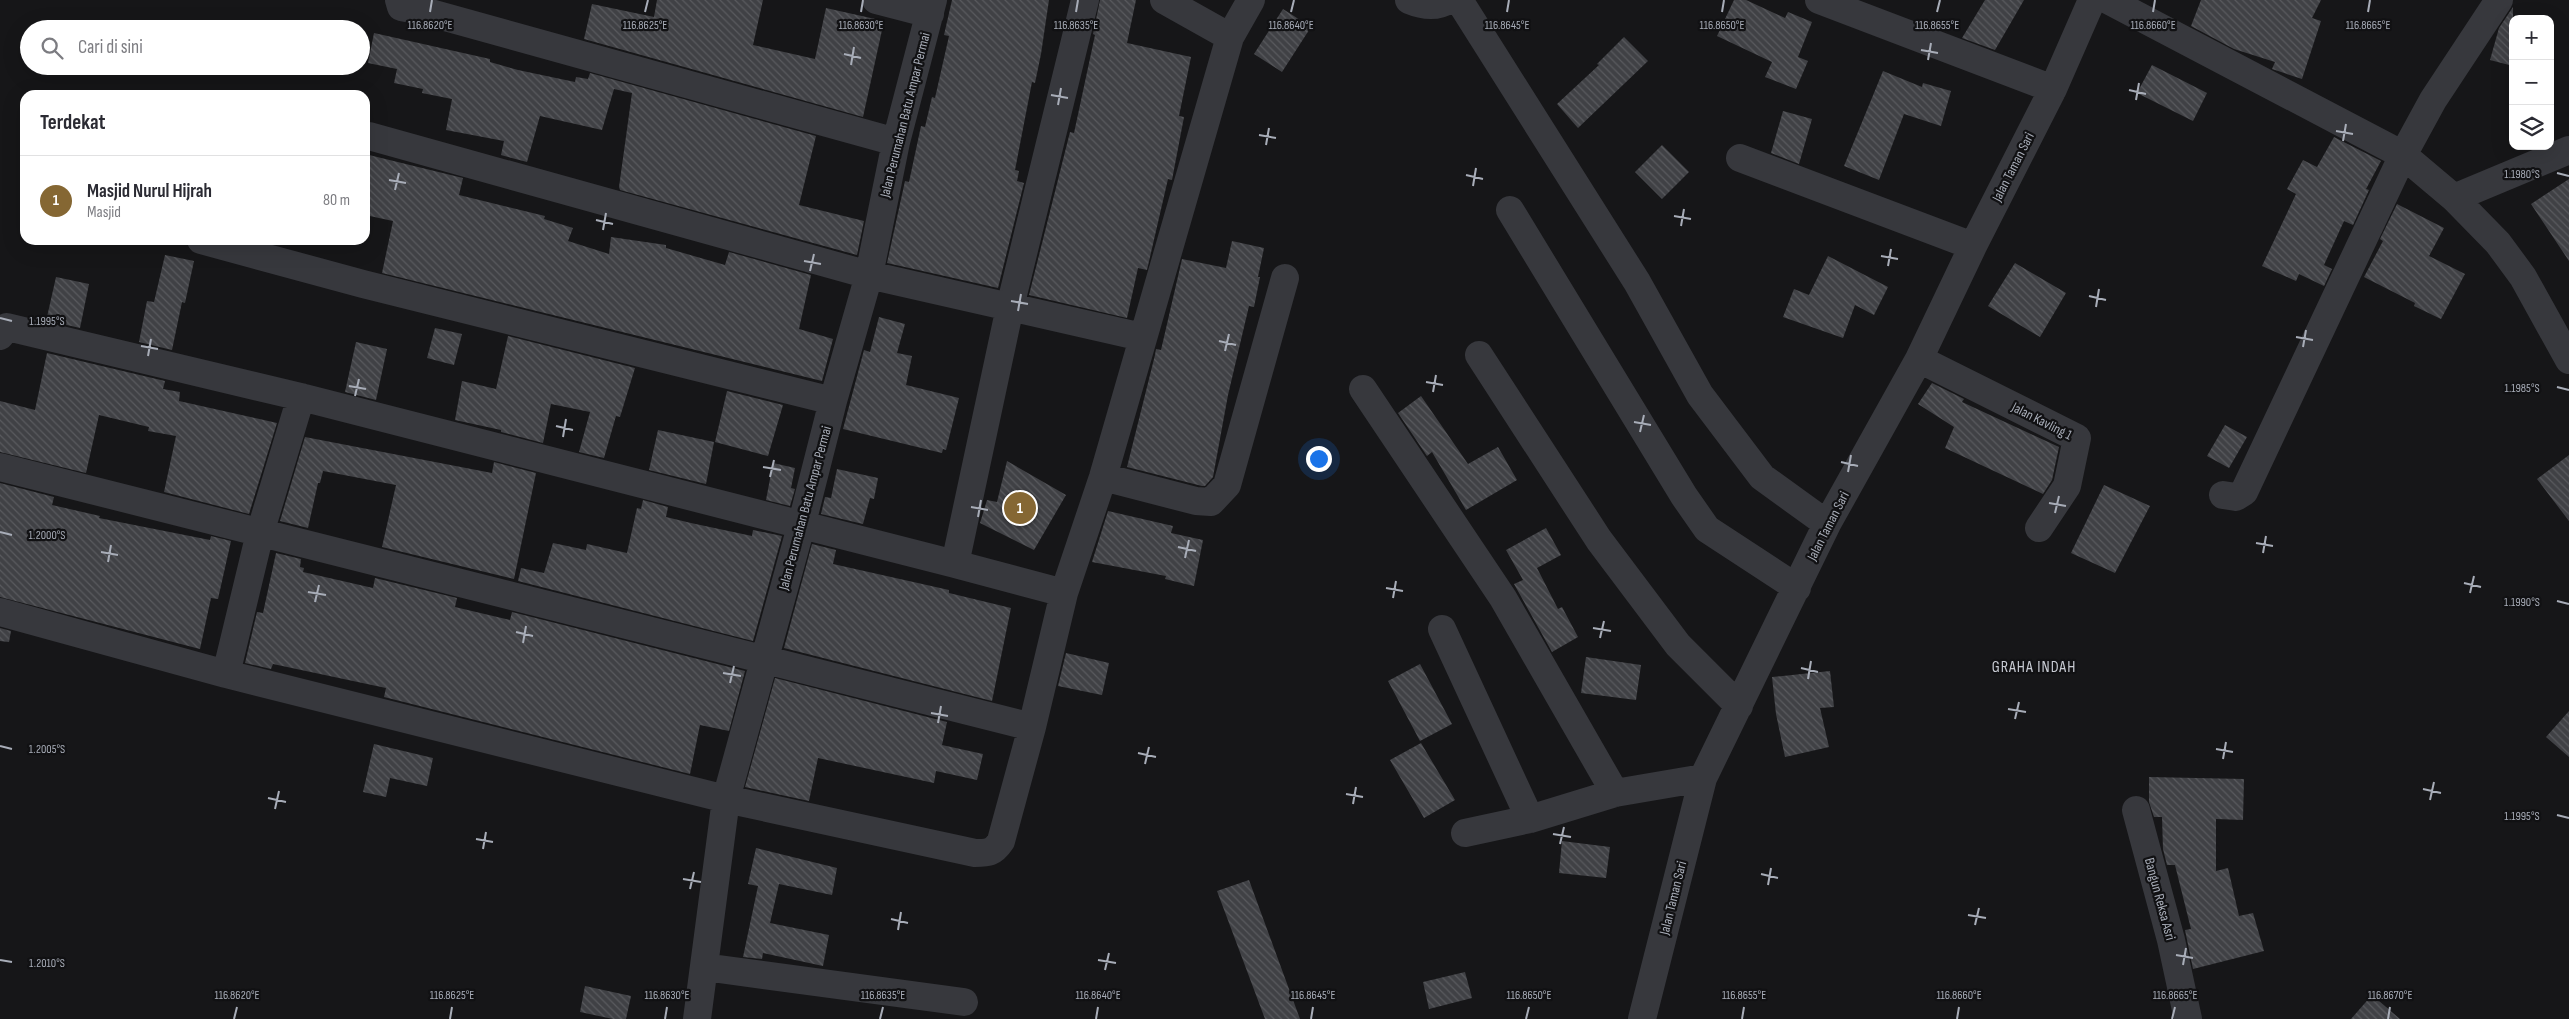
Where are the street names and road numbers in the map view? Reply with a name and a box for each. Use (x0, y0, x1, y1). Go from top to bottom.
street label: Jalan Perumahan Batu Ampar Permai (876, 31, 934, 200)
street label: Jalan Taman Sari (1988, 130, 2038, 205)
street label: Jalan Kavling 1 (2008, 398, 2075, 444)
street label: Jalan Perumahan Batu Ampar Permai (775, 424, 835, 593)
street label: Jalan Taman Sari (1803, 489, 1853, 564)
street label: Bangun Reksa Asri (2141, 856, 2179, 942)
street label: Jalan Taman Sari (1655, 859, 1690, 938)

